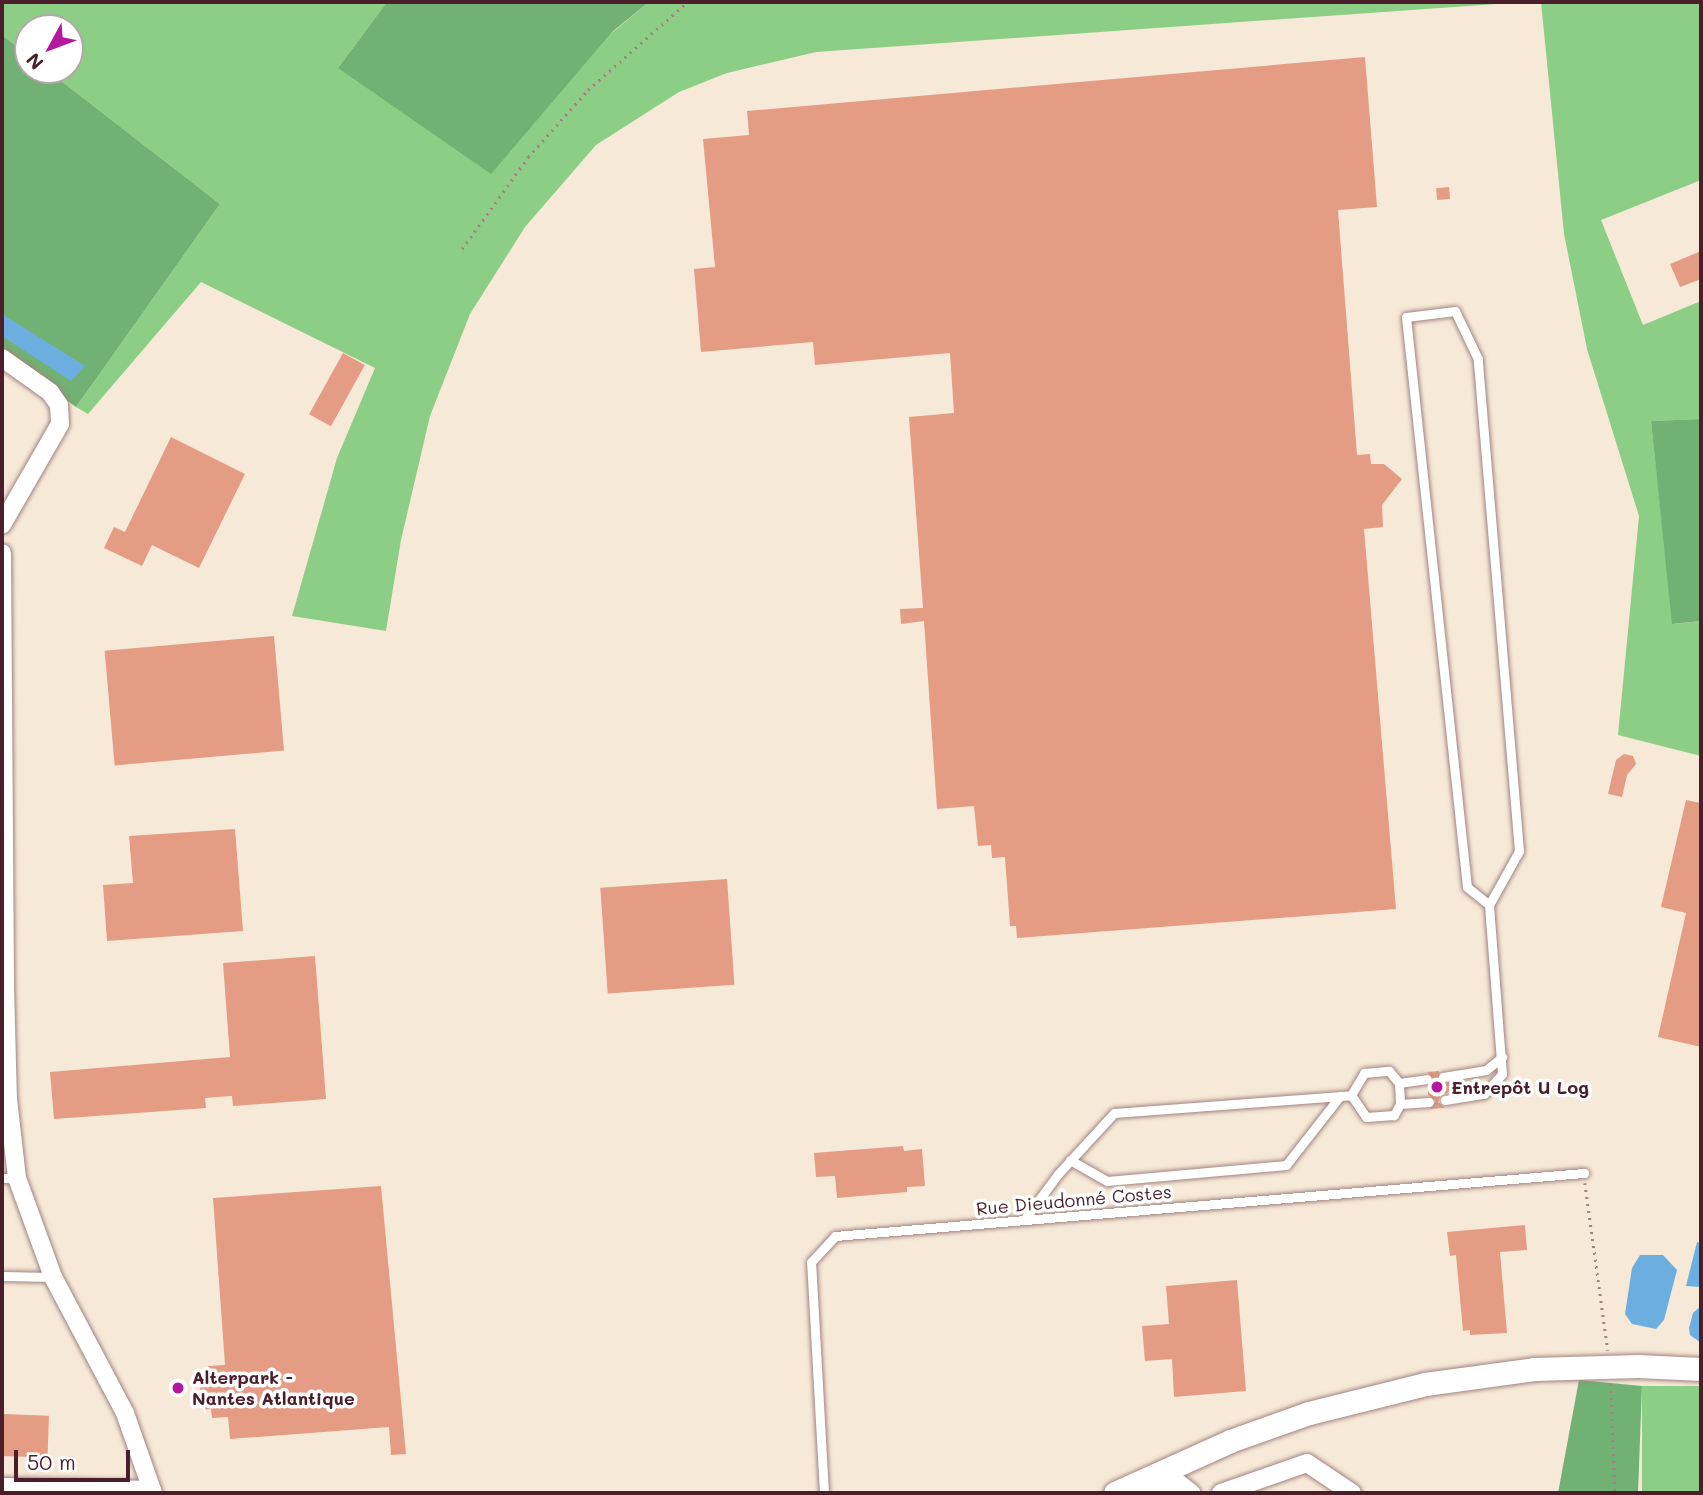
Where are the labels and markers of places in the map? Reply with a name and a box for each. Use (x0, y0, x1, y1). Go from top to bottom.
place label: Entrepôt U Log (1451, 1076, 1589, 1098)
marker: Entrepôt U Log (1429, 1079, 1445, 1095)
place label: Alterpark - Nantes Atlantique (192, 1367, 355, 1410)
marker: Alterpark - Nantes Atlantique (170, 1380, 186, 1396)

